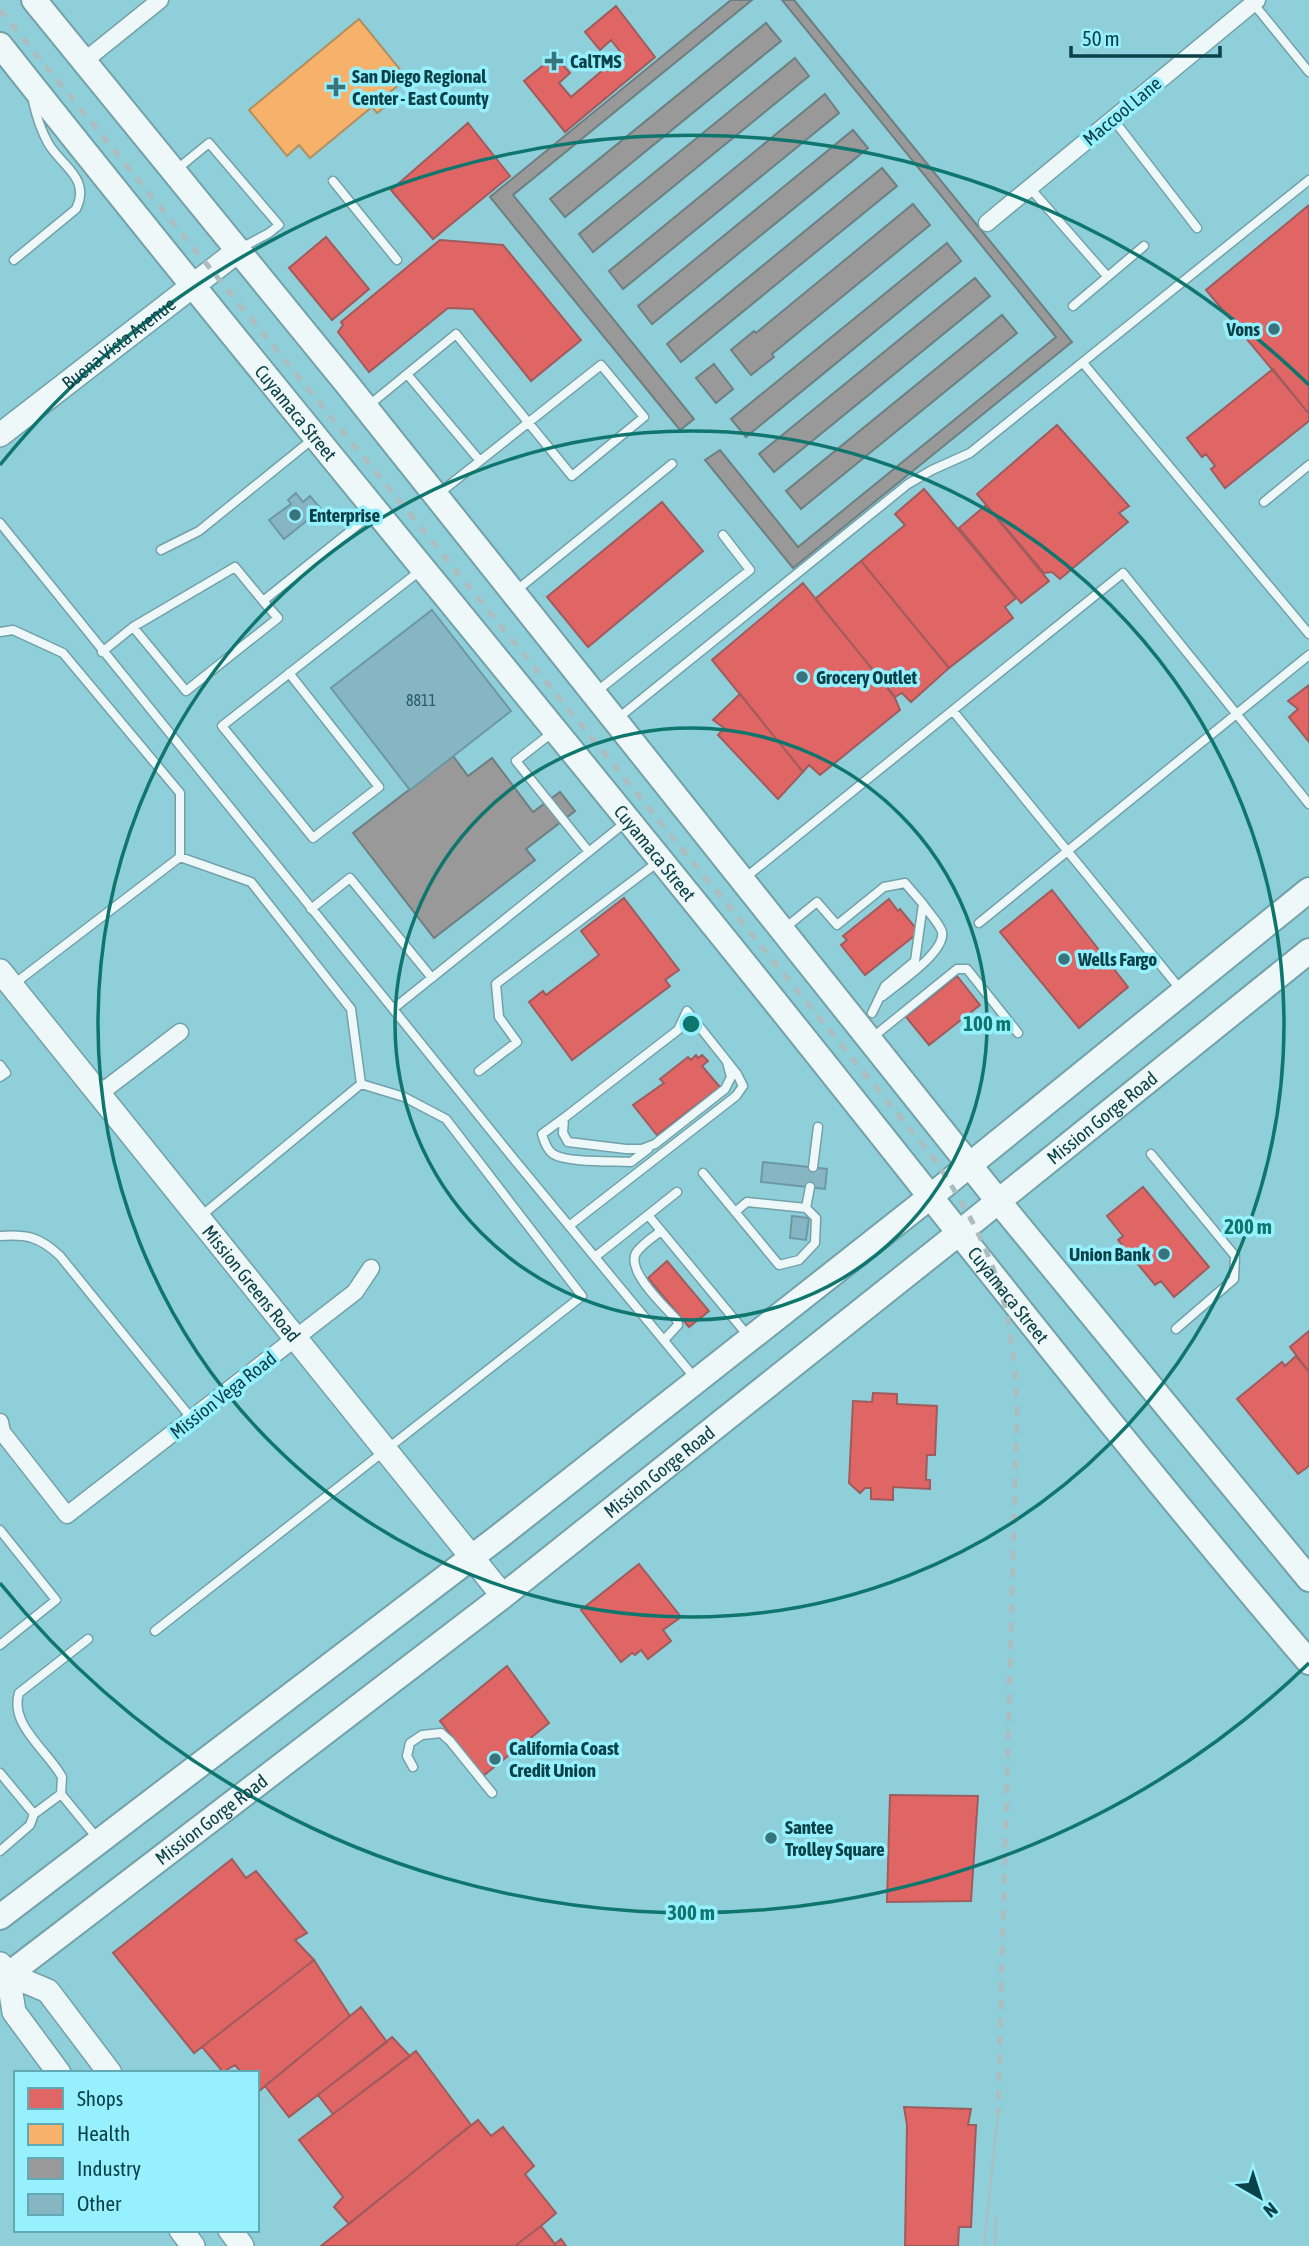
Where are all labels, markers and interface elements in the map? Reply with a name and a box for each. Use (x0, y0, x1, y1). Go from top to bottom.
scale bar (1071, 14, 1220, 58)
text: 50 m (1082, 26, 1120, 50)
place label: CalTMS (570, 50, 621, 72)
marker: CalTMS (544, 51, 564, 71)
place label: San Diego Regional Center - East County (352, 65, 489, 109)
street label: Maccool Lane (1078, 72, 1166, 150)
marker: San Diego Regional Center - East County (326, 77, 346, 97)
street label: Buena Vista Avenue (58, 292, 180, 394)
place label: Vons (1225, 318, 1260, 340)
marker: Vons (1266, 321, 1282, 337)
street label: Cuyamaca Street (250, 360, 341, 465)
place label: Enterprise (309, 504, 381, 526)
marker: Enterprise (287, 507, 303, 523)
place label: Grocery Outlet (816, 666, 918, 688)
marker: Grocery Outlet (794, 669, 810, 685)
house number: 8811 (406, 691, 436, 709)
street label: Cuyamaca Street (610, 800, 700, 905)
place label: Wells Fargo (1077, 948, 1157, 970)
marker: Wells Fargo (1056, 951, 1072, 967)
text: 100 m (963, 1011, 1011, 1035)
centre of rings (679, 1012, 703, 1036)
street label: Mission Gorge Road (1043, 1067, 1162, 1169)
text: 200 m (1224, 1214, 1272, 1238)
street label: Mission Greens Road (198, 1221, 305, 1346)
street label: Cuyamaca Street (963, 1242, 1053, 1348)
place label: Union Bank (1069, 1243, 1151, 1265)
marker: Union Bank (1156, 1246, 1172, 1262)
street label: Mission Vega Road (166, 1347, 280, 1443)
street label: Mission Gorge Road (599, 1421, 719, 1522)
place label: California Coast Credit Union (509, 1737, 620, 1781)
marker: California Coast Credit Union (487, 1751, 503, 1767)
street label: Mission Gorge Road (151, 1770, 272, 1869)
place label: Santee Trolley Square (785, 1816, 885, 1860)
marker: Santee Trolley Square (763, 1830, 779, 1846)
text: 300 m (667, 1900, 715, 1924)
legend (14, 2071, 259, 2232)
text: Shops (77, 2086, 123, 2110)
text: Health (77, 2121, 130, 2145)
text: Industry (77, 2156, 141, 2180)
north arrow (1225, 2162, 1295, 2232)
text: Other (77, 2191, 122, 2215)
text: N (1259, 2198, 1282, 2222)

